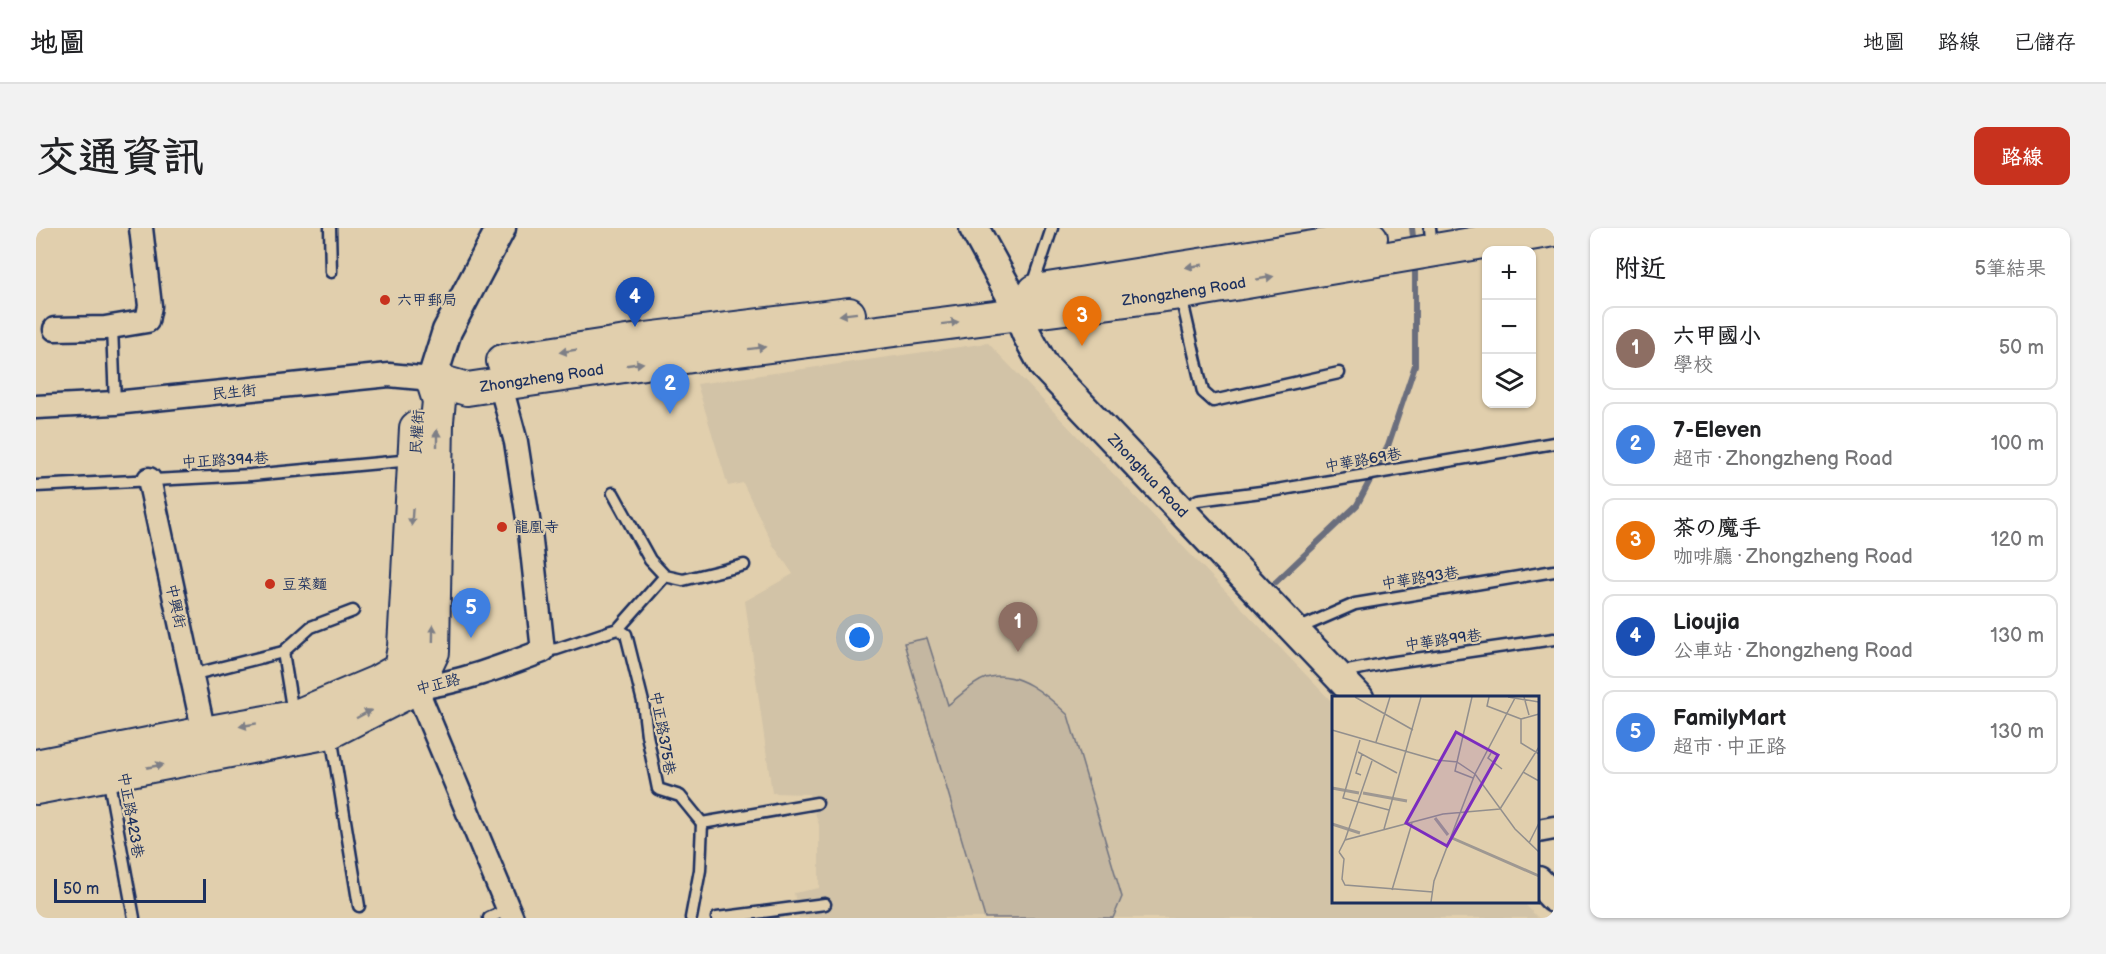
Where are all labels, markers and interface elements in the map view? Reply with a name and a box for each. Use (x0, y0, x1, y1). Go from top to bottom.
text: 地圖 (30, 27, 86, 60)
text: 地圖 (1863, 30, 1905, 55)
text: 路線 (1938, 30, 1980, 55)
text: 已儲存 (2013, 30, 2076, 55)
button: 路線 (1974, 127, 2070, 185)
text: 交通資訊 (36, 133, 204, 184)
map controls (1482, 246, 1536, 408)
button: + (1482, 246, 1536, 300)
text: 附近 (1614, 254, 1666, 285)
text: 5筆結果 (1975, 257, 2046, 281)
one-way arrow (1185, 262, 1204, 271)
street label: Zhongzheng Road (1120, 273, 1247, 311)
one-way arrow (1255, 274, 1274, 283)
pin: 4 (616, 278, 654, 327)
place label: 六甲郵局 (397, 291, 457, 310)
marker: 六甲郵局 (378, 293, 392, 307)
pin: 3 (1062, 296, 1102, 346)
button: − (1482, 300, 1536, 354)
one-way arrow (838, 309, 857, 319)
one-way arrow (941, 318, 960, 328)
text: 六甲國小 (1673, 323, 1761, 350)
text: 1 (1631, 336, 1640, 360)
text: 50 m (1999, 336, 2044, 360)
one-way arrow (747, 343, 766, 352)
one-way arrow (558, 347, 577, 356)
text: 學校 (1673, 353, 1713, 377)
button: layers (1482, 354, 1536, 408)
street label: Zhongzheng Road (478, 360, 605, 397)
one-way arrow (625, 360, 644, 369)
pin: 2 (650, 364, 690, 414)
street label: 民生街 (211, 381, 257, 404)
street label: 民權街 (406, 409, 429, 455)
text: 7-Eleven (1673, 417, 1762, 444)
one-way arrow (432, 429, 442, 448)
street label: Zhonghua Road (1103, 429, 1192, 522)
text: 2 (1630, 432, 1641, 456)
text: 100 m (1991, 432, 2044, 456)
street label: 中華路69巷 (1323, 444, 1403, 477)
text: 超市 · Zhongzheng Road (1673, 447, 1893, 471)
street label: 中正路394巷 (181, 449, 269, 472)
one-way arrow (407, 507, 417, 526)
text: 茶の魔手 (1673, 515, 1761, 542)
place label: 龍凰寺 (514, 518, 559, 537)
marker: 龍凰寺 (495, 520, 509, 534)
text: 3 (1630, 528, 1641, 552)
text: 120 m (1991, 528, 2044, 552)
text: 咖啡廳 · Zhongzheng Road (1673, 545, 1913, 569)
street label: 中華路93巷 (1380, 563, 1460, 594)
place label: 豆菜麵 (282, 575, 327, 594)
marker: 豆菜麵 (263, 577, 277, 591)
street label: 中興街 (162, 582, 189, 630)
pin: 5 (452, 588, 490, 638)
pin: 1 (998, 602, 1038, 652)
text: Lioujia (1673, 609, 1740, 636)
your location (845, 623, 874, 652)
one-way arrow (428, 624, 438, 643)
text: 4 (1630, 624, 1641, 648)
text: 130 m (1990, 624, 2044, 648)
street label: 中華路99巷 (1403, 626, 1483, 655)
text: 公車站 · Zhongzheng Road (1673, 639, 1913, 663)
street label: 中正路 (414, 670, 462, 699)
street label: 中正路375巷 (646, 689, 679, 777)
inset map (1332, 696, 1539, 903)
text: FamilyMart (1673, 705, 1786, 732)
one-way arrow (355, 709, 372, 719)
text: 5 (1630, 720, 1641, 744)
text: 130 m (1990, 720, 2044, 744)
one-way arrow (238, 721, 257, 730)
text: 超市 · 中正路 (1673, 735, 1786, 759)
one-way arrow (146, 761, 165, 770)
street label: 中正路423巷 (114, 771, 147, 860)
scale bar (54, 876, 206, 904)
text: 50 m (63, 880, 99, 899)

